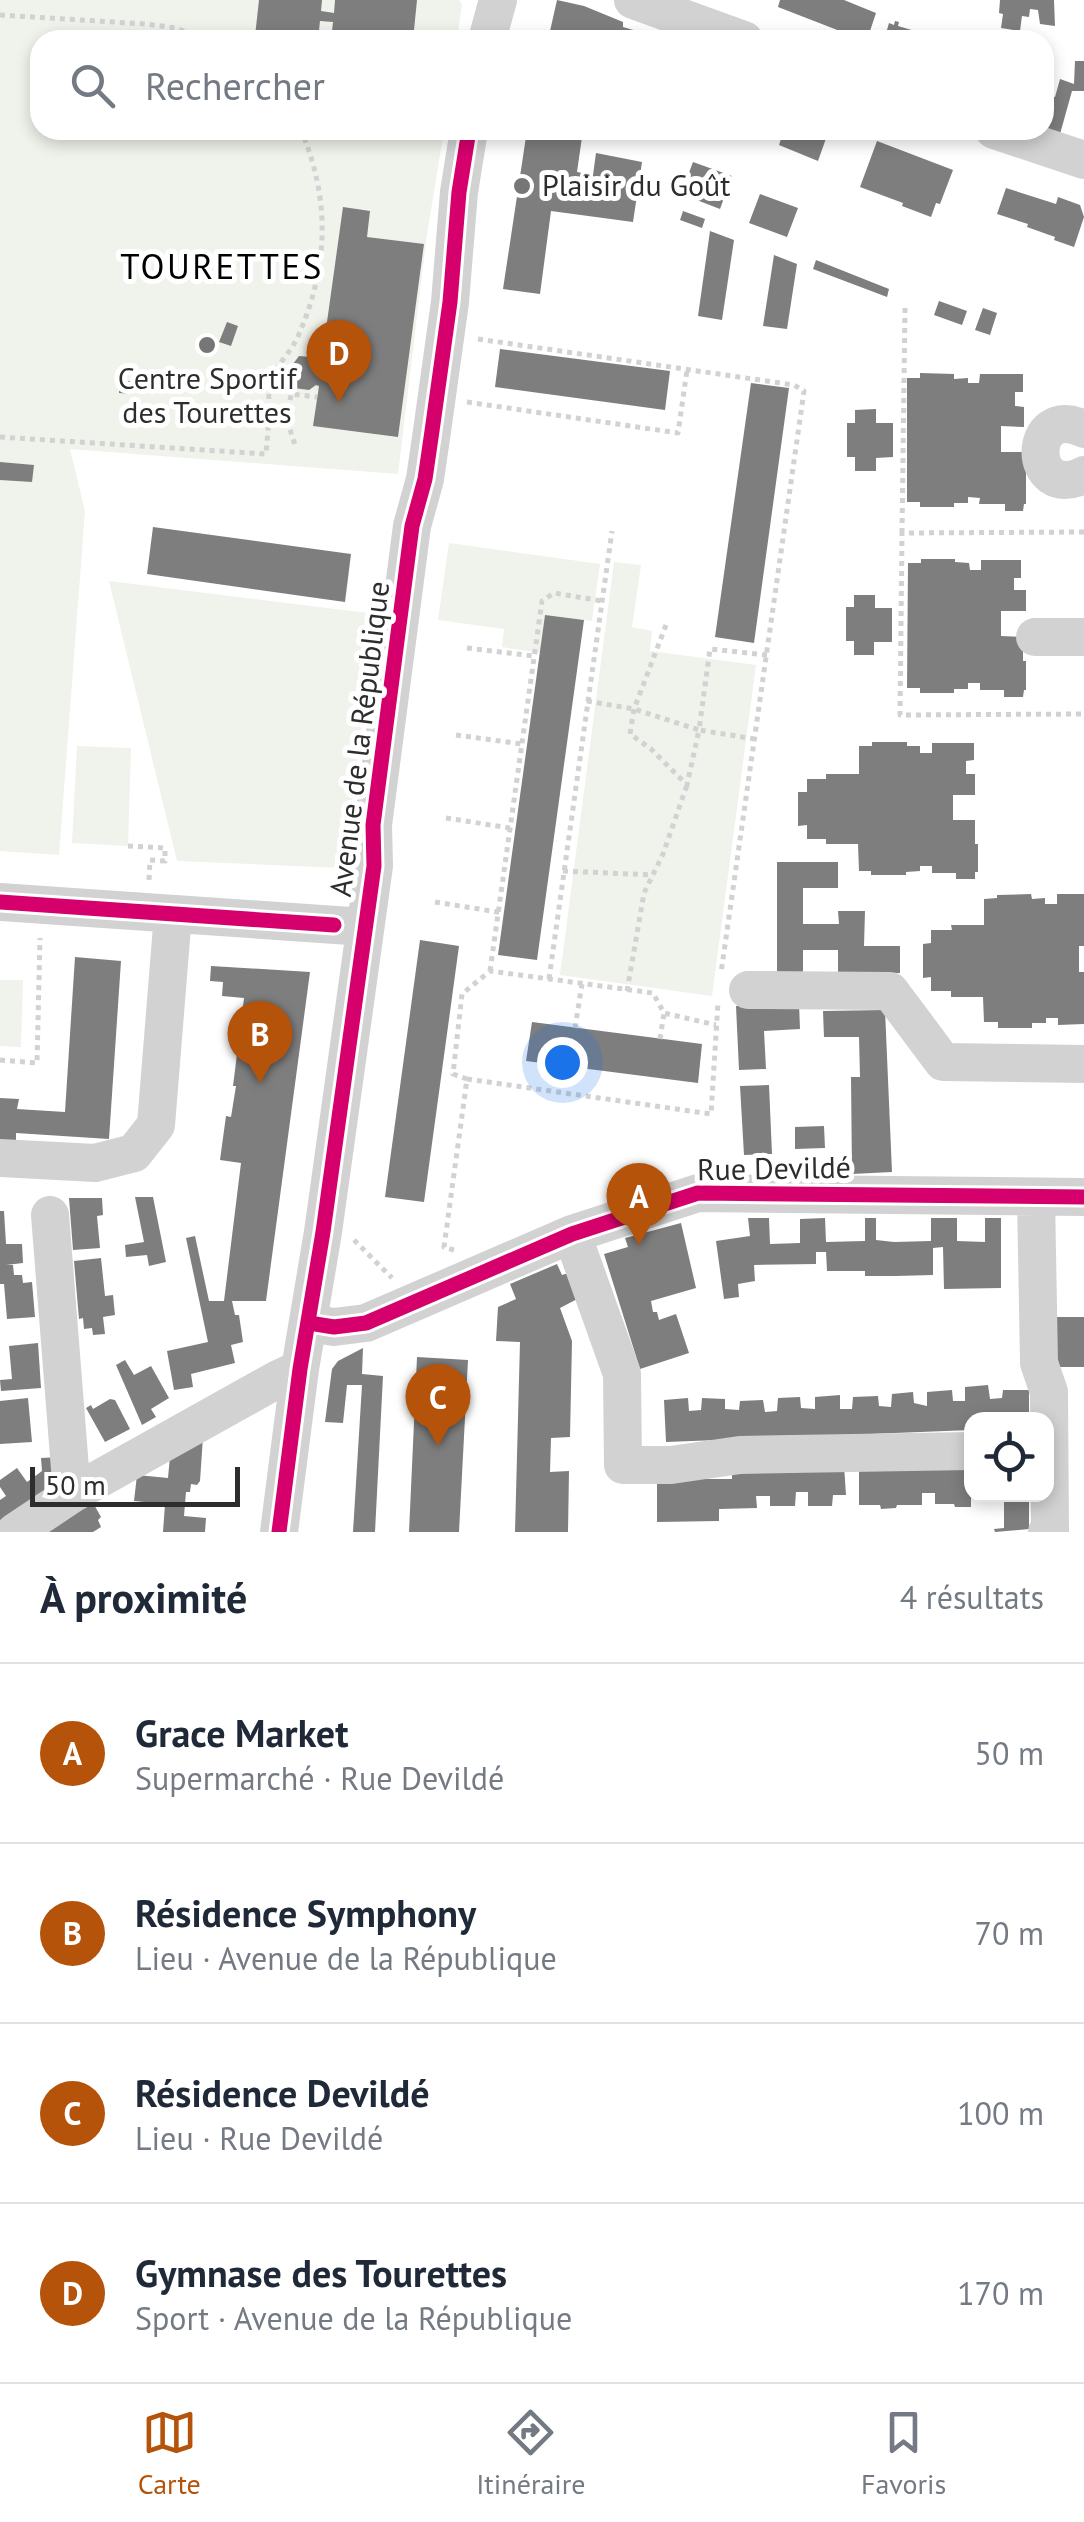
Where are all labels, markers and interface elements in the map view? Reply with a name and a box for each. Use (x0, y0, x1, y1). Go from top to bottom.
search box (30, 30, 1054, 140)
icon: search (65, 58, 120, 113)
text: Rechercher (145, 61, 325, 110)
place label: Plaisir du Goût (542, 165, 730, 204)
marker: Plaisir du Goût (511, 175, 533, 197)
district label: TOURETTES (120, 243, 324, 289)
pin: D (306, 320, 372, 402)
marker: Centre Sportif des Tourettes (196, 334, 218, 356)
place label: Centre Sportif des Tourettes (118, 358, 298, 431)
street label: Avenue de la République (320, 579, 397, 899)
pin: B (228, 1000, 292, 1083)
your location (537, 1037, 588, 1088)
street label: Rue Devildé (697, 1147, 851, 1188)
pin: A (606, 1162, 672, 1245)
pin: C (406, 1364, 470, 1446)
map controls (964, 1412, 1054, 1502)
button: locate (964, 1412, 1054, 1502)
scale bar (30, 1462, 240, 1506)
text: 50 m (45, 1466, 106, 1503)
text: À proximité (40, 1570, 247, 1625)
text: 4 résultats (900, 1576, 1044, 1618)
text: Grace Market (135, 1708, 348, 1757)
text: A (63, 1732, 82, 1774)
text: 50 m (975, 1732, 1044, 1774)
text: Supermarché · Rue Devildé (135, 1757, 504, 1799)
text: Résidence Symphony (135, 1888, 476, 1937)
text: B (63, 1912, 82, 1954)
text: 70 m (975, 1912, 1044, 1954)
text: Lieu · Avenue de la République (135, 1937, 557, 1979)
text: Résidence Devildé (135, 2068, 430, 2117)
text: C (64, 2092, 81, 2134)
text: 100 m (957, 2092, 1044, 2134)
text: Lieu · Rue Devildé (135, 2117, 383, 2159)
text: Gymnase des Tourettes (135, 2248, 507, 2297)
text: D (62, 2272, 83, 2314)
text: 170 m (957, 2272, 1044, 2314)
text: Sport · Avenue de la République (135, 2297, 572, 2339)
tab: Carte (138, 2405, 201, 2502)
tab: Itinéraire (476, 2405, 586, 2502)
tab: Favoris (861, 2405, 946, 2502)

